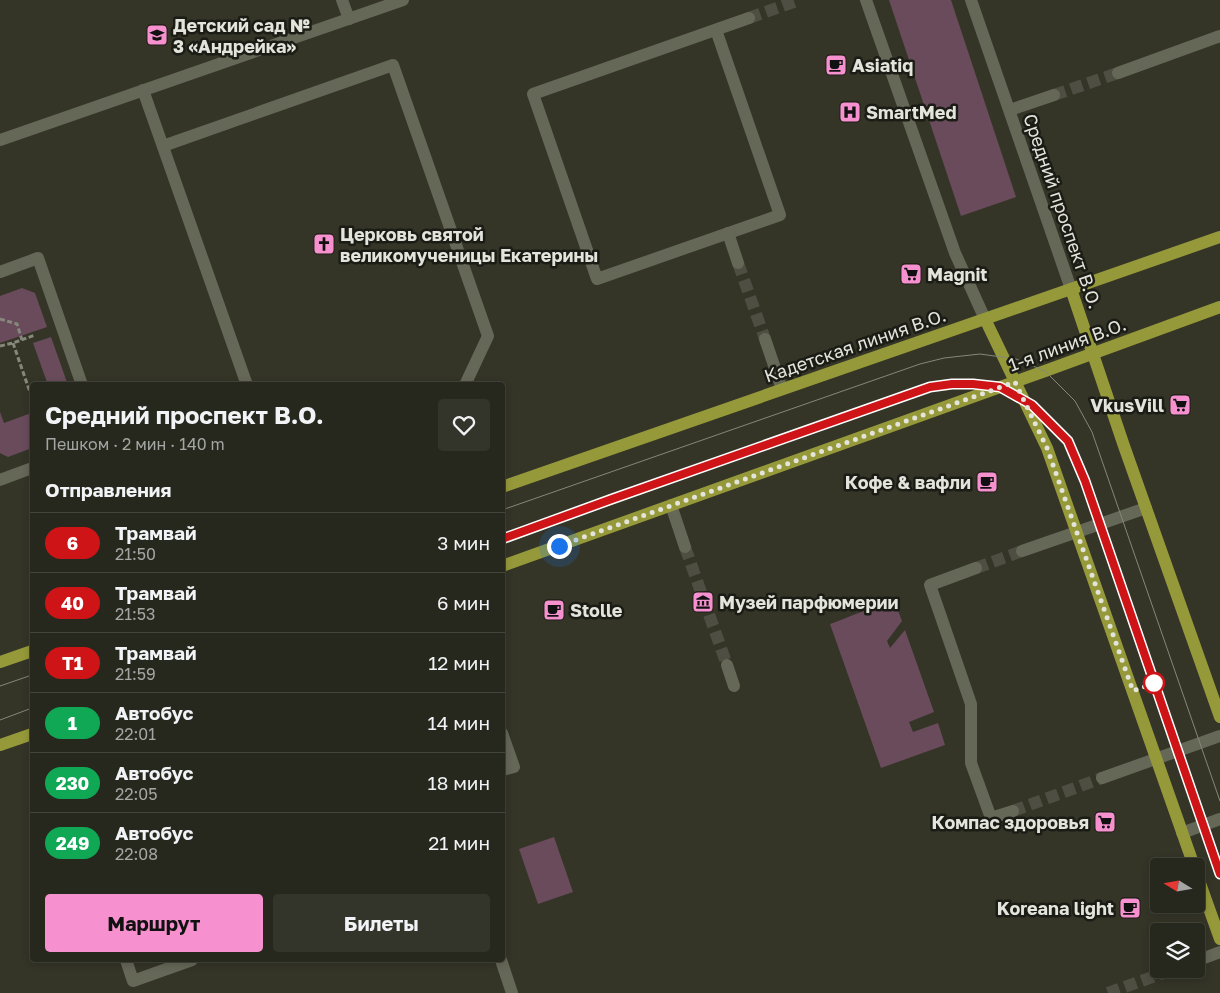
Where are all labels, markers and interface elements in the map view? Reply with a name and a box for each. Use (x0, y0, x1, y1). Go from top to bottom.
place label: Детский сад № 3 «Андрейка» (173, 14, 310, 57)
school or university icon: Детский сад № 3 «Андрейка» (145, 23, 169, 47)
cafe icon: Asiatiq (824, 53, 848, 77)
place label: Asiatiq (852, 54, 913, 76)
hospital icon: SmartMed (838, 100, 862, 124)
place label: SmartMed (866, 101, 957, 123)
street label: Средний проспект В.О. (1019, 111, 1107, 311)
place label: Церковь святой великомученицы Екатерины (340, 223, 598, 266)
church icon: Церковь святой великомученицы Екатерины (312, 232, 336, 256)
supermarket icon: Magnit (899, 262, 923, 286)
place label: Magnit (927, 263, 988, 285)
street label: Кадетская линия В.О. (761, 304, 949, 386)
street label: 1-я линия В.О. (1005, 312, 1129, 376)
supermarket icon: VkusVill (1168, 393, 1192, 417)
place label: VkusVill (1090, 394, 1164, 416)
button: heart (438, 399, 490, 451)
text: Средний проспект В.О. (45, 400, 324, 429)
text: Пешком · 2 мин · 140 m (45, 434, 225, 454)
cafe icon: Кофе & вафли (975, 470, 999, 494)
place label: Кофе & вафли (845, 471, 971, 493)
text: Отправления (45, 478, 171, 501)
text: Трамвай (115, 521, 197, 544)
text: 3 мин (437, 531, 490, 554)
text: 6 (67, 532, 78, 554)
your location (547, 534, 572, 559)
text: 21:50 (115, 544, 156, 564)
text: Трамвай (115, 581, 197, 604)
museum icon: Музей парфюмерии (691, 590, 715, 614)
text: 6 мин (437, 591, 490, 614)
place label: Музей парфюмерии (719, 591, 898, 613)
text: 40 (61, 592, 84, 614)
cafe icon: Stolle (542, 598, 566, 622)
place label: Stolle (570, 599, 623, 621)
text: 21:53 (115, 604, 155, 624)
text: Трамвай (115, 641, 197, 664)
text: 12 мин (428, 651, 490, 674)
text: Т1 (62, 652, 83, 674)
text: 21:59 (115, 664, 156, 684)
unlabelled marker (1143, 672, 1165, 694)
text: Автобус (115, 701, 193, 724)
text: 14 мин (428, 711, 490, 734)
text: 1 (68, 712, 77, 734)
text: 22:01 (115, 724, 156, 744)
text: Автобус (115, 761, 193, 784)
text: 18 мин (428, 771, 490, 794)
text: 230 (56, 772, 89, 794)
text: 22:05 (115, 784, 158, 804)
supermarket icon: Компас здоровья (1093, 810, 1117, 834)
place label: Компас здоровья (932, 811, 1089, 833)
text: Автобус (115, 821, 193, 844)
text: 21 мин (428, 831, 490, 854)
text: 249 (56, 832, 89, 854)
text: 22:08 (115, 844, 158, 864)
north arrow (1150, 858, 1205, 912)
map controls (1150, 858, 1205, 978)
button: Маршрут (45, 894, 263, 952)
button: Билеты (273, 894, 490, 952)
cafe icon: Koreana light (1118, 896, 1142, 920)
place label: Koreana light (997, 897, 1114, 919)
button: layers (1150, 923, 1205, 978)

